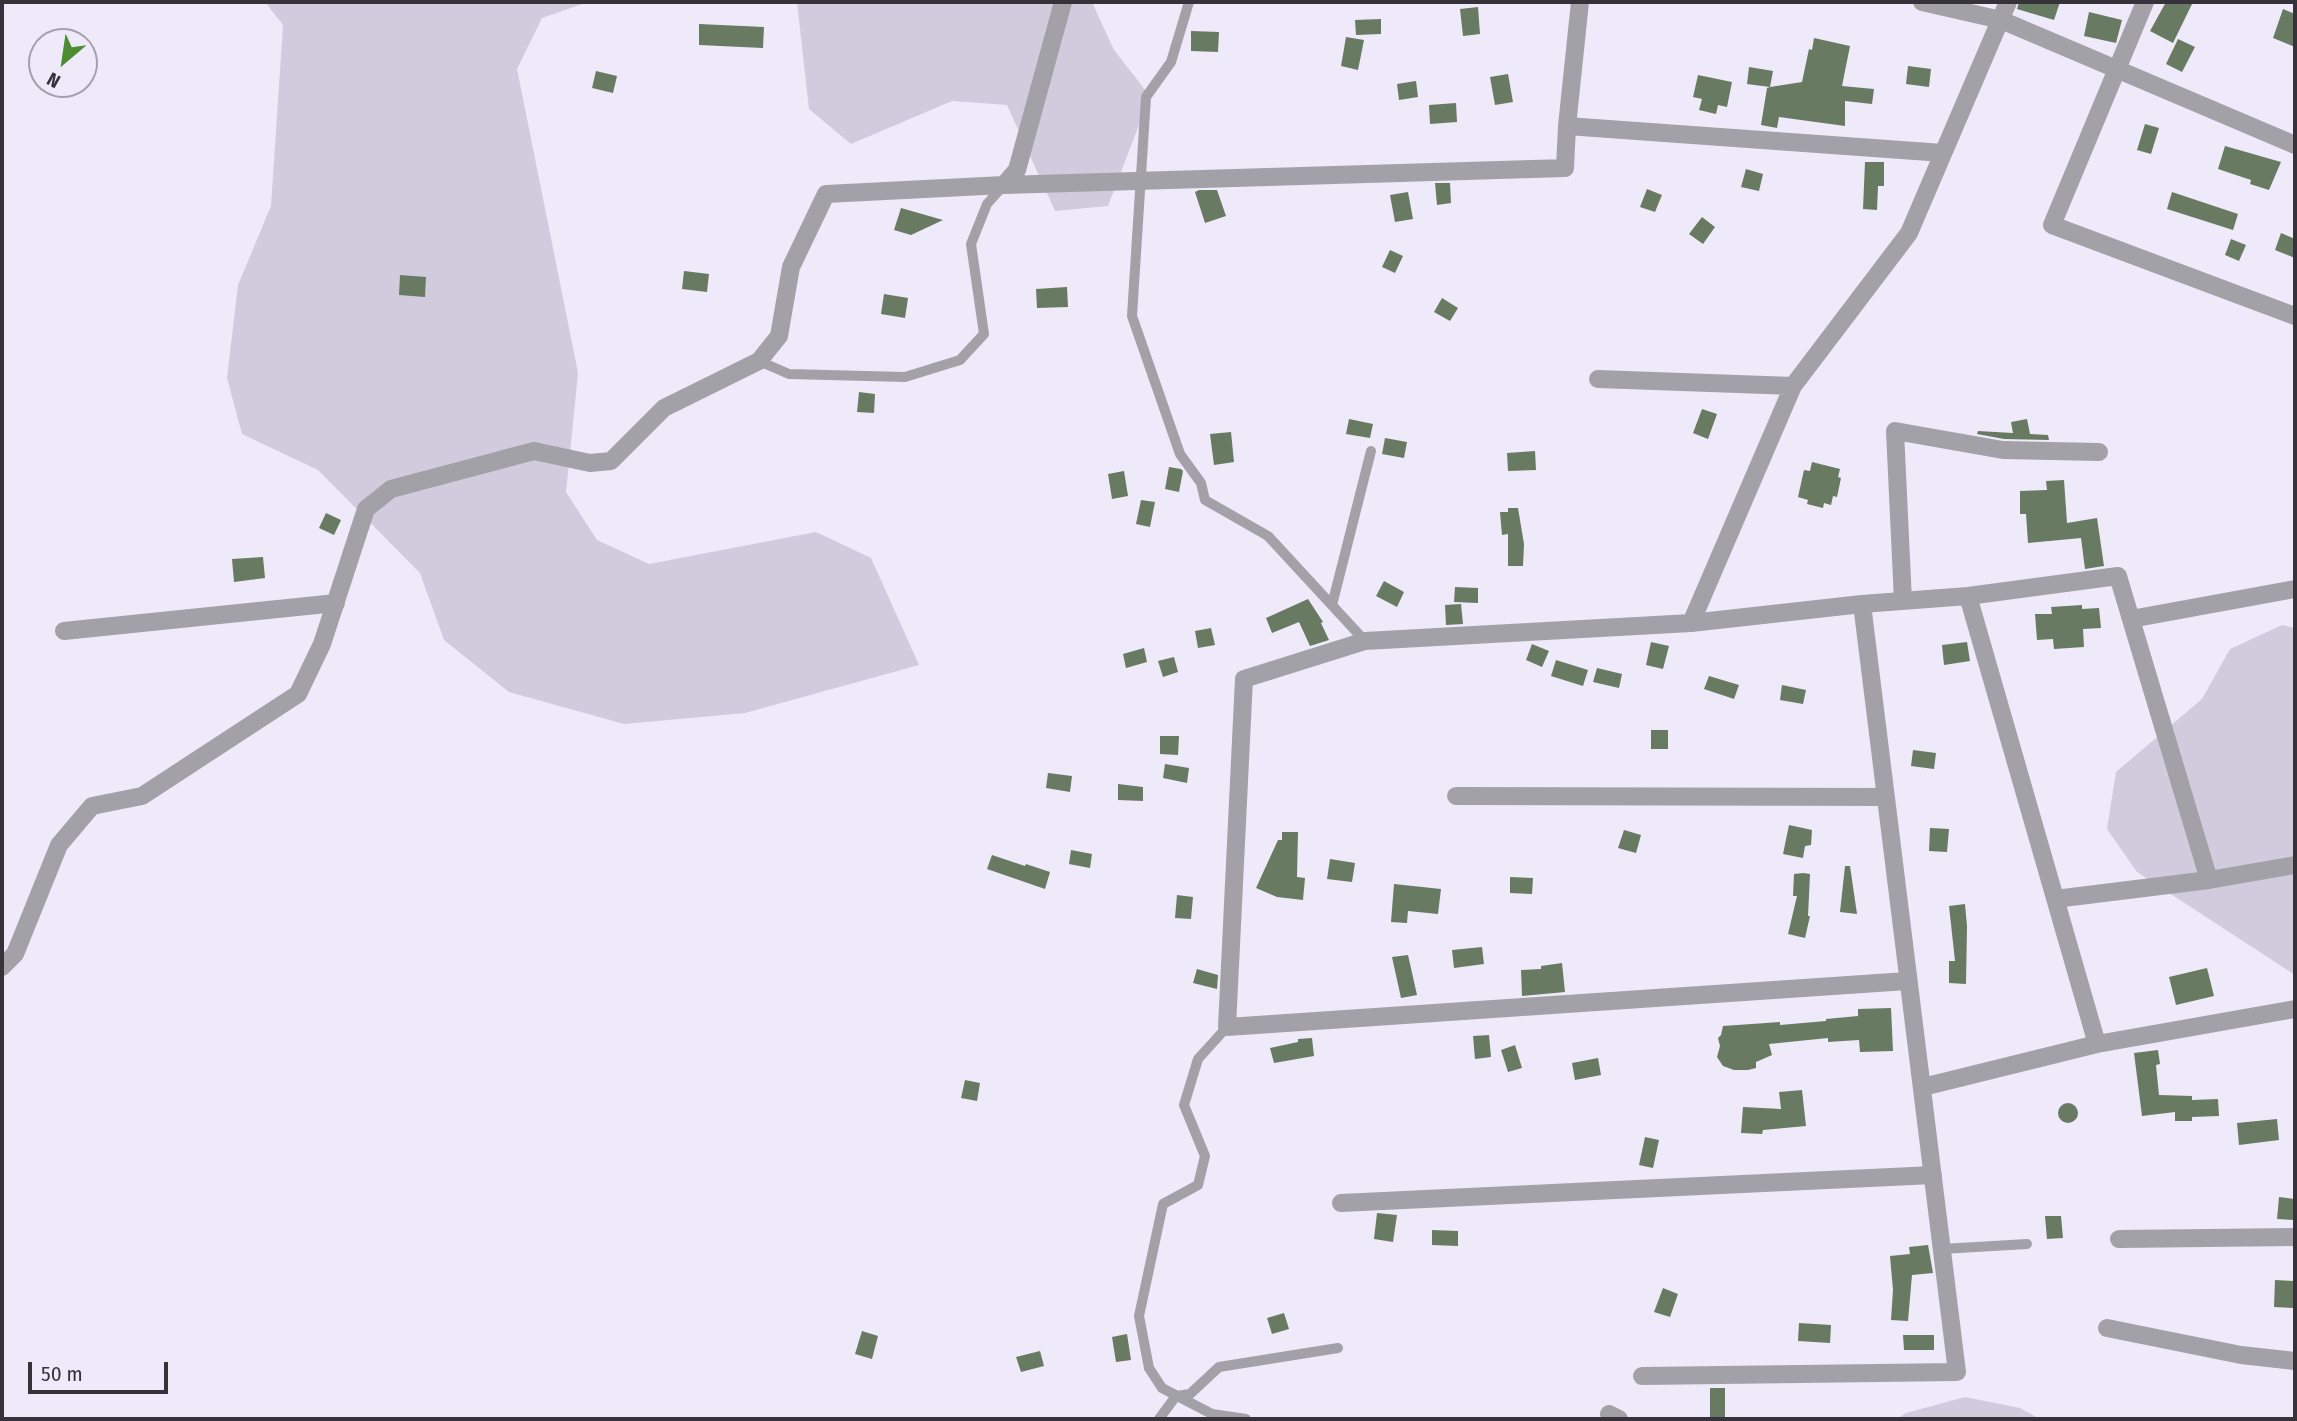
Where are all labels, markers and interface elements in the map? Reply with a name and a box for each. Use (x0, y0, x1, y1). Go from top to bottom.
north arrow (28, 28, 98, 98)
text: N (43, 67, 64, 93)
scale bar (32, 1348, 172, 1392)
text: 50 m (41, 1361, 83, 1387)

